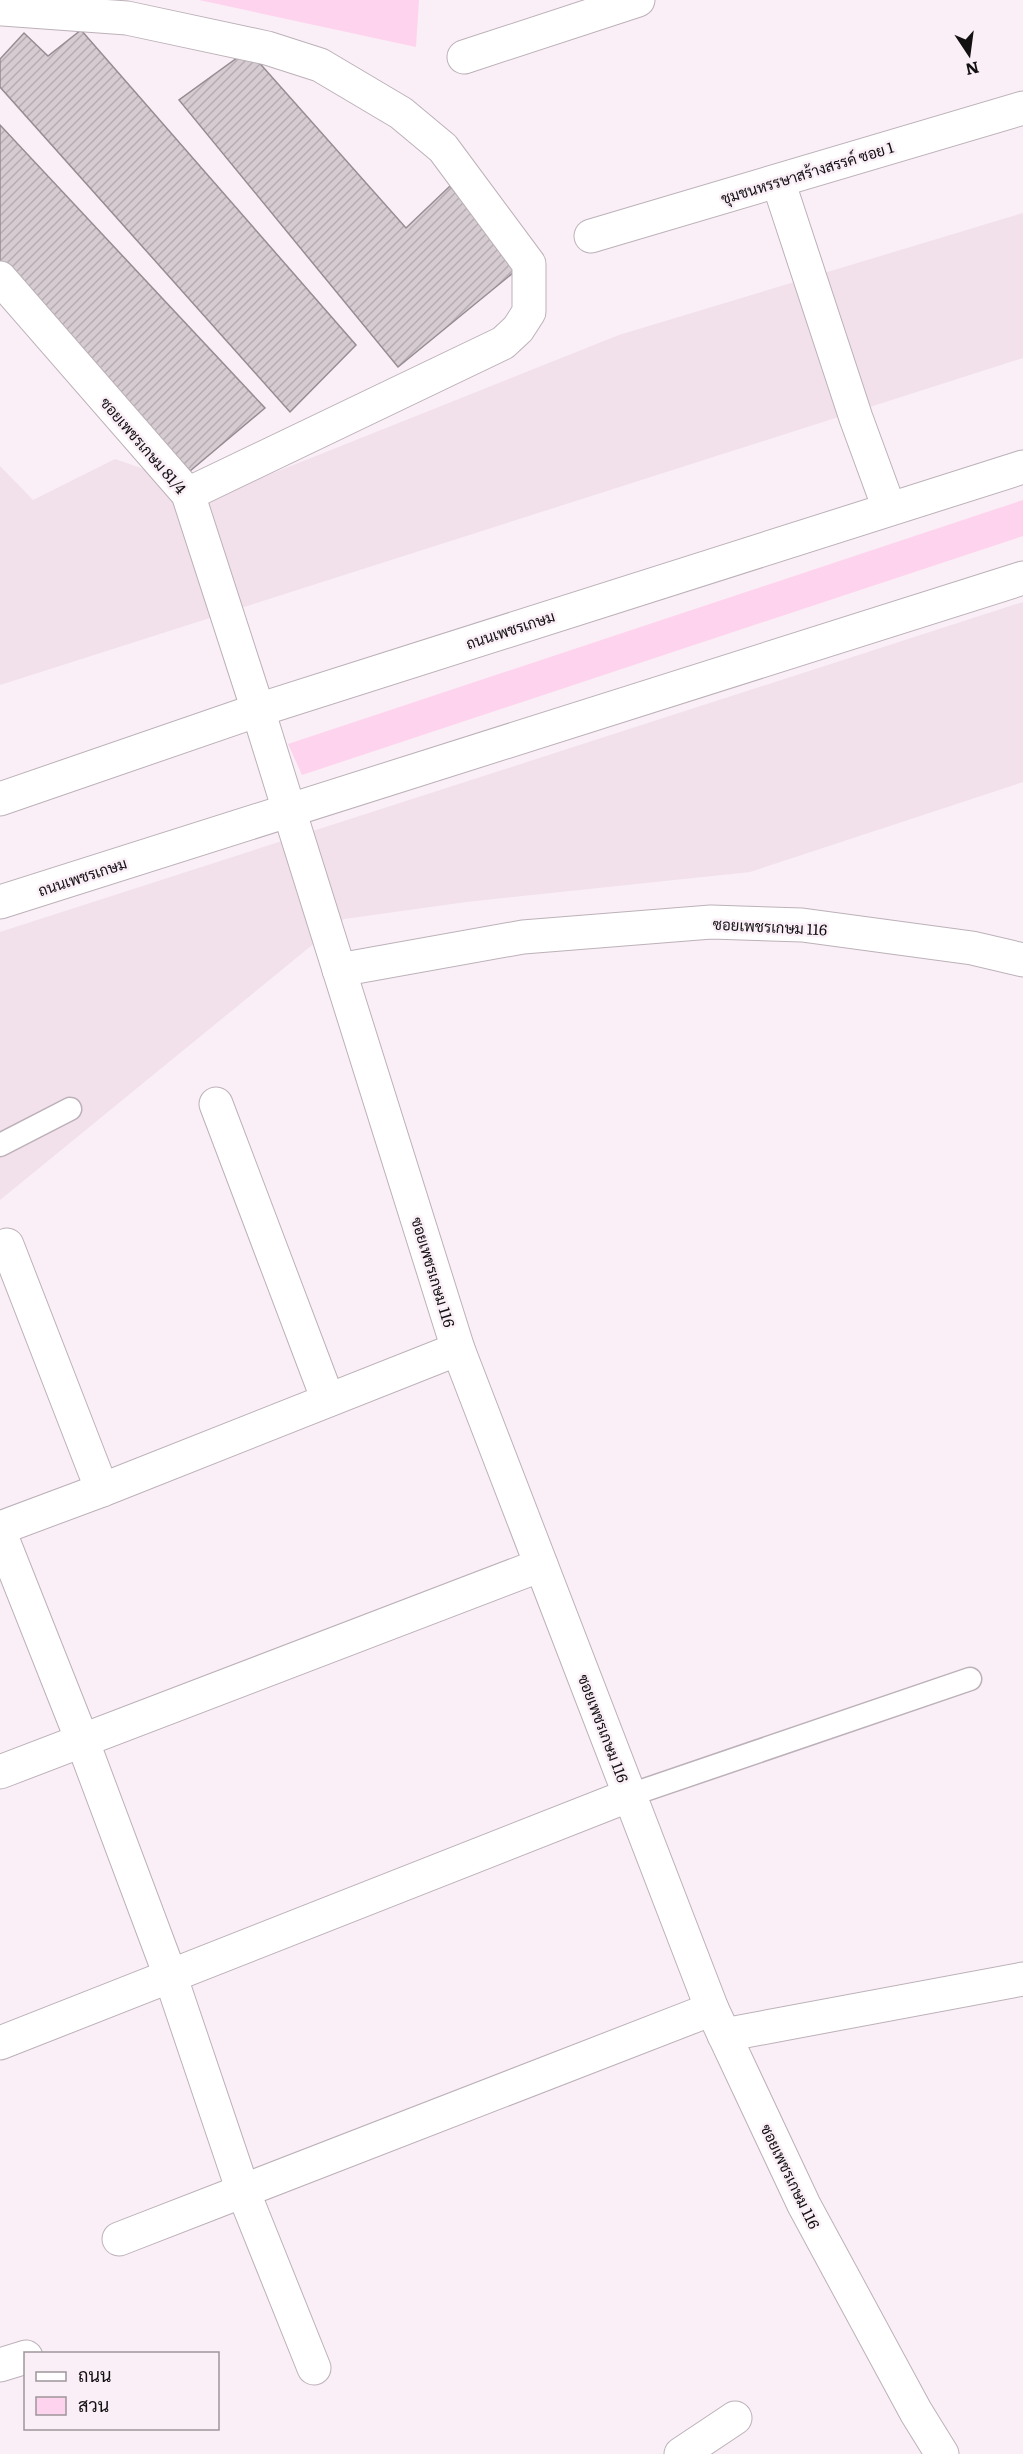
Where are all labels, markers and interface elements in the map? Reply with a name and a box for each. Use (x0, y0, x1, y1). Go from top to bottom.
north arrow (939, 24, 999, 84)
text: N (963, 56, 982, 83)
street label: ชุมชนหรรษาสร้างสรรค์ ซอย 1 (718, 135, 896, 210)
street label: ซอยเพชรเกษม 81/4 (95, 392, 193, 498)
street label: ถนนเพชรเกษม (463, 604, 557, 654)
street label: ถนนเพชรเกษม (35, 851, 129, 901)
street label: ซอยเพชรเกษม 116 (712, 912, 828, 940)
street label: ซอยเพชรเกษม 116 (406, 1214, 462, 1330)
street label: ซอยเพชรเกษม 116 (573, 1670, 635, 1786)
street label: ซอยเพชรเกษม 116 (756, 2120, 826, 2232)
legend (24, 2352, 219, 2430)
text: ถนน (78, 2361, 111, 2388)
text: สวน (78, 2391, 109, 2418)

